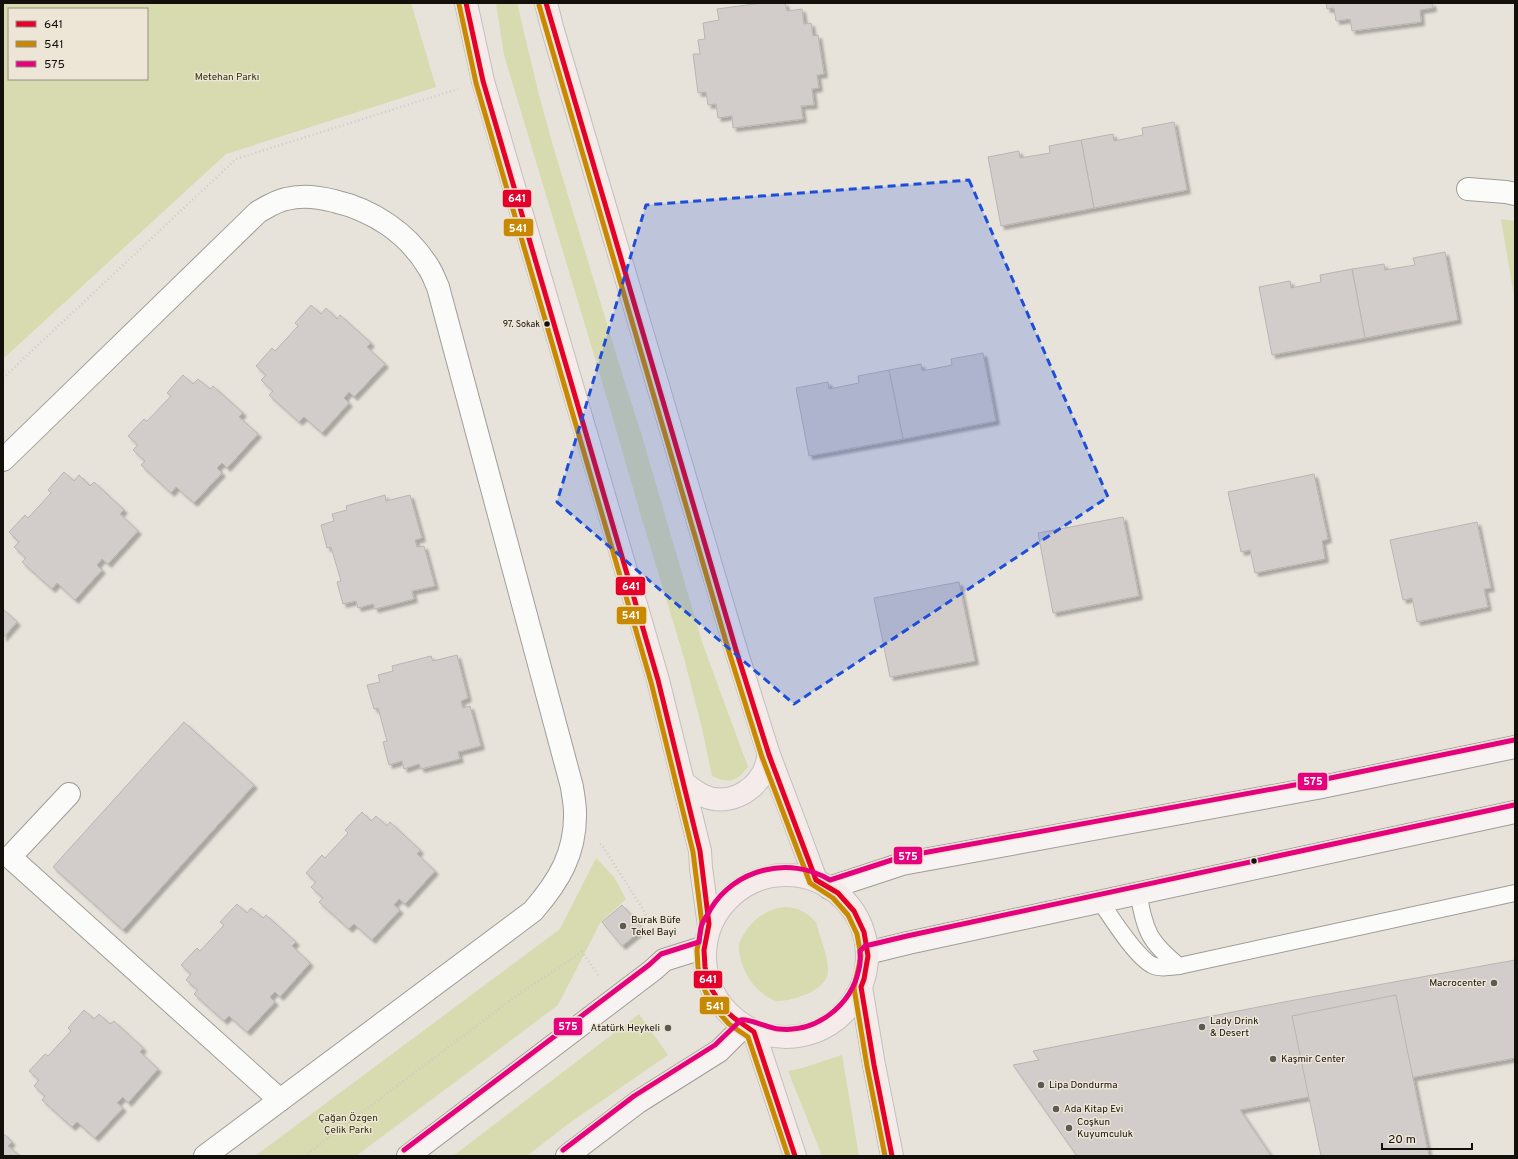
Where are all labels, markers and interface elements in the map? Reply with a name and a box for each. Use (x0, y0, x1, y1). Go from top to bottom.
legend (8, 8, 148, 80)
text: 641 (44, 17, 63, 33)
text: 541 (44, 37, 64, 53)
text: 575 (44, 57, 65, 73)
park label: Metehan Parkı (195, 71, 259, 84)
line badge: 641 (502, 189, 532, 208)
text: 641 (508, 192, 526, 206)
line badge: 541 (503, 218, 534, 237)
text: 541 (509, 222, 527, 236)
place label: 97. Sokak (503, 319, 540, 330)
marker: 97. Sokak (542, 319, 552, 329)
line badge: 641 (615, 576, 646, 596)
text: 641 (622, 580, 640, 594)
line badge: 541 (616, 606, 647, 625)
text: 541 (622, 609, 640, 623)
line badge: 575 (1297, 772, 1328, 791)
text: 575 (1303, 775, 1323, 789)
line badge: 575 (893, 846, 923, 865)
text: 575 (898, 850, 918, 864)
unlabelled marker (1249, 856, 1259, 866)
place label: Burak Büfe Tekel Bayi (631, 914, 681, 939)
marker: Burak Büfe Tekel Bayi (618, 921, 628, 931)
line badge: 641 (693, 970, 723, 989)
text: 641 (699, 973, 717, 987)
place label: Macrocenter (1429, 977, 1486, 990)
marker: Macrocenter (1489, 978, 1499, 988)
line badge: 541 (699, 996, 730, 1015)
text: 541 (706, 1000, 724, 1014)
place label: Lady Drink & Desert (1210, 1015, 1258, 1040)
line badge: 575 (553, 1017, 583, 1036)
text: 575 (558, 1020, 578, 1034)
place label: Atatürk Heykeli (591, 1022, 660, 1035)
marker: Lady Drink & Desert (1197, 1022, 1207, 1032)
marker: Atatürk Heykeli (663, 1023, 673, 1033)
place label: Kaşmir Center (1281, 1053, 1345, 1066)
marker: Kaşmir Center (1268, 1054, 1278, 1064)
place label: Lipa Dondurma (1049, 1079, 1118, 1092)
marker: Lipa Dondurma (1036, 1080, 1046, 1090)
place label: Ada Kitap Evi (1064, 1103, 1123, 1116)
marker: Ada Kitap Evi (1051, 1104, 1061, 1114)
park label: Çağan Özgen Çelik Parkı (318, 1112, 378, 1137)
place label: Coşkun Kuyumculuk (1077, 1116, 1133, 1141)
marker: Coşkun Kuyumculuk (1064, 1123, 1074, 1133)
scale bar (1382, 1125, 1472, 1151)
text: 20 m (1388, 1132, 1416, 1148)

